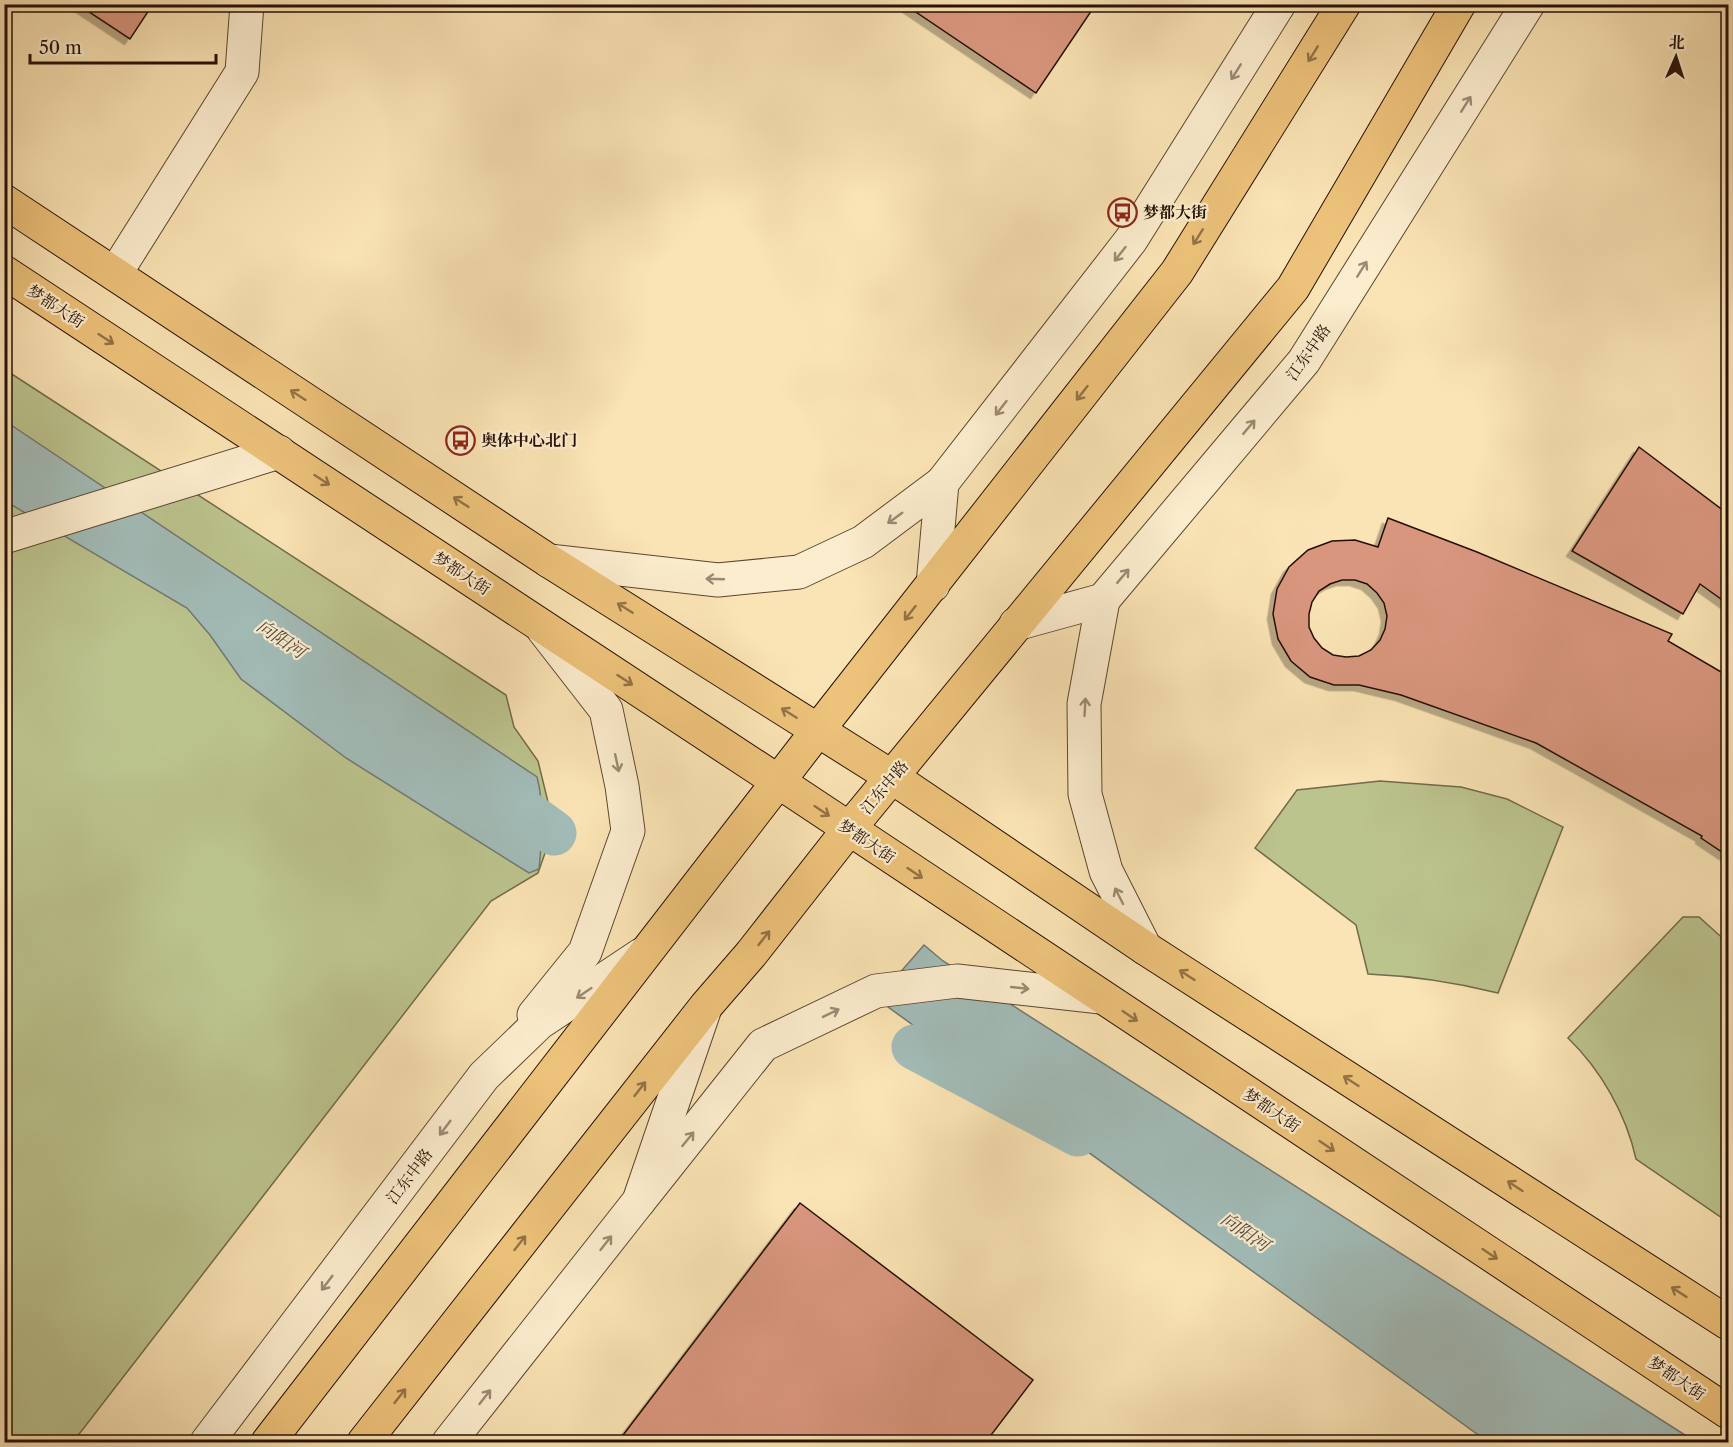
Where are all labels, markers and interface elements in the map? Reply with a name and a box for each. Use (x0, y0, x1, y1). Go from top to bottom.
scale bar (30, 27, 216, 65)
north arrow (1646, 27, 1706, 87)
text: 北 (1668, 32, 1685, 52)
text: 50 m (39, 37, 82, 59)
one-way arrow (1306, 45, 1318, 62)
one-way arrow (1230, 63, 1242, 80)
one-way arrow (1460, 96, 1472, 113)
bus stop icon: 梦都大街 (1106, 196, 1138, 228)
place label: 梦都大街 (1143, 202, 1207, 222)
one-way arrow (1192, 228, 1204, 245)
one-way arrow (1114, 246, 1127, 262)
one-way arrow (1357, 261, 1369, 278)
street label: 梦都大街 (24, 280, 88, 332)
street label: 江东中路 (1281, 320, 1335, 384)
one-way arrow (97, 333, 114, 345)
one-way arrow (1075, 385, 1088, 401)
one-way arrow (290, 389, 307, 401)
one-way arrow (994, 400, 1007, 416)
one-way arrow (1242, 420, 1256, 435)
bus stop icon: 奥体中心北门 (444, 424, 476, 456)
place label: 奥体中心北门 (481, 430, 577, 450)
one-way arrow (313, 474, 330, 487)
one-way arrow (453, 496, 470, 508)
one-way arrow (888, 512, 904, 524)
street label: 梦都大街 (430, 547, 494, 599)
one-way arrow (1116, 569, 1130, 584)
one-way arrow (706, 573, 726, 585)
one-way arrow (616, 602, 633, 615)
one-way arrow (903, 605, 916, 621)
water label: 向阳河 (252, 615, 312, 665)
one-way arrow (616, 674, 633, 686)
one-way arrow (1079, 698, 1090, 717)
one-way arrow (781, 706, 798, 718)
one-way arrow (612, 752, 623, 772)
street label: 江东中路 (856, 756, 912, 818)
one-way arrow (814, 805, 830, 817)
street label: 梦都大街 (835, 815, 899, 867)
one-way arrow (906, 867, 922, 879)
one-way arrow (1112, 888, 1124, 906)
one-way arrow (757, 930, 770, 946)
one-way arrow (1179, 969, 1196, 981)
one-way arrow (1010, 983, 1029, 994)
one-way arrow (576, 987, 593, 999)
one-way arrow (822, 1006, 840, 1018)
one-way arrow (1121, 1009, 1138, 1022)
one-way arrow (1343, 1074, 1360, 1086)
one-way arrow (634, 1082, 647, 1098)
street label: 梦都大街 (1240, 1084, 1304, 1136)
one-way arrow (439, 1119, 451, 1135)
one-way arrow (682, 1131, 695, 1147)
one-way arrow (1318, 1141, 1335, 1153)
street label: 江东中路 (382, 1144, 436, 1208)
one-way arrow (1507, 1180, 1524, 1192)
water label: 向阳河 (1216, 1208, 1276, 1258)
one-way arrow (514, 1235, 527, 1251)
one-way arrow (599, 1236, 612, 1252)
one-way arrow (1481, 1248, 1498, 1260)
one-way arrow (321, 1275, 334, 1291)
one-way arrow (1671, 1285, 1688, 1297)
street label: 梦都大街 (1645, 1352, 1709, 1404)
one-way arrow (394, 1389, 407, 1405)
one-way arrow (478, 1389, 491, 1405)

